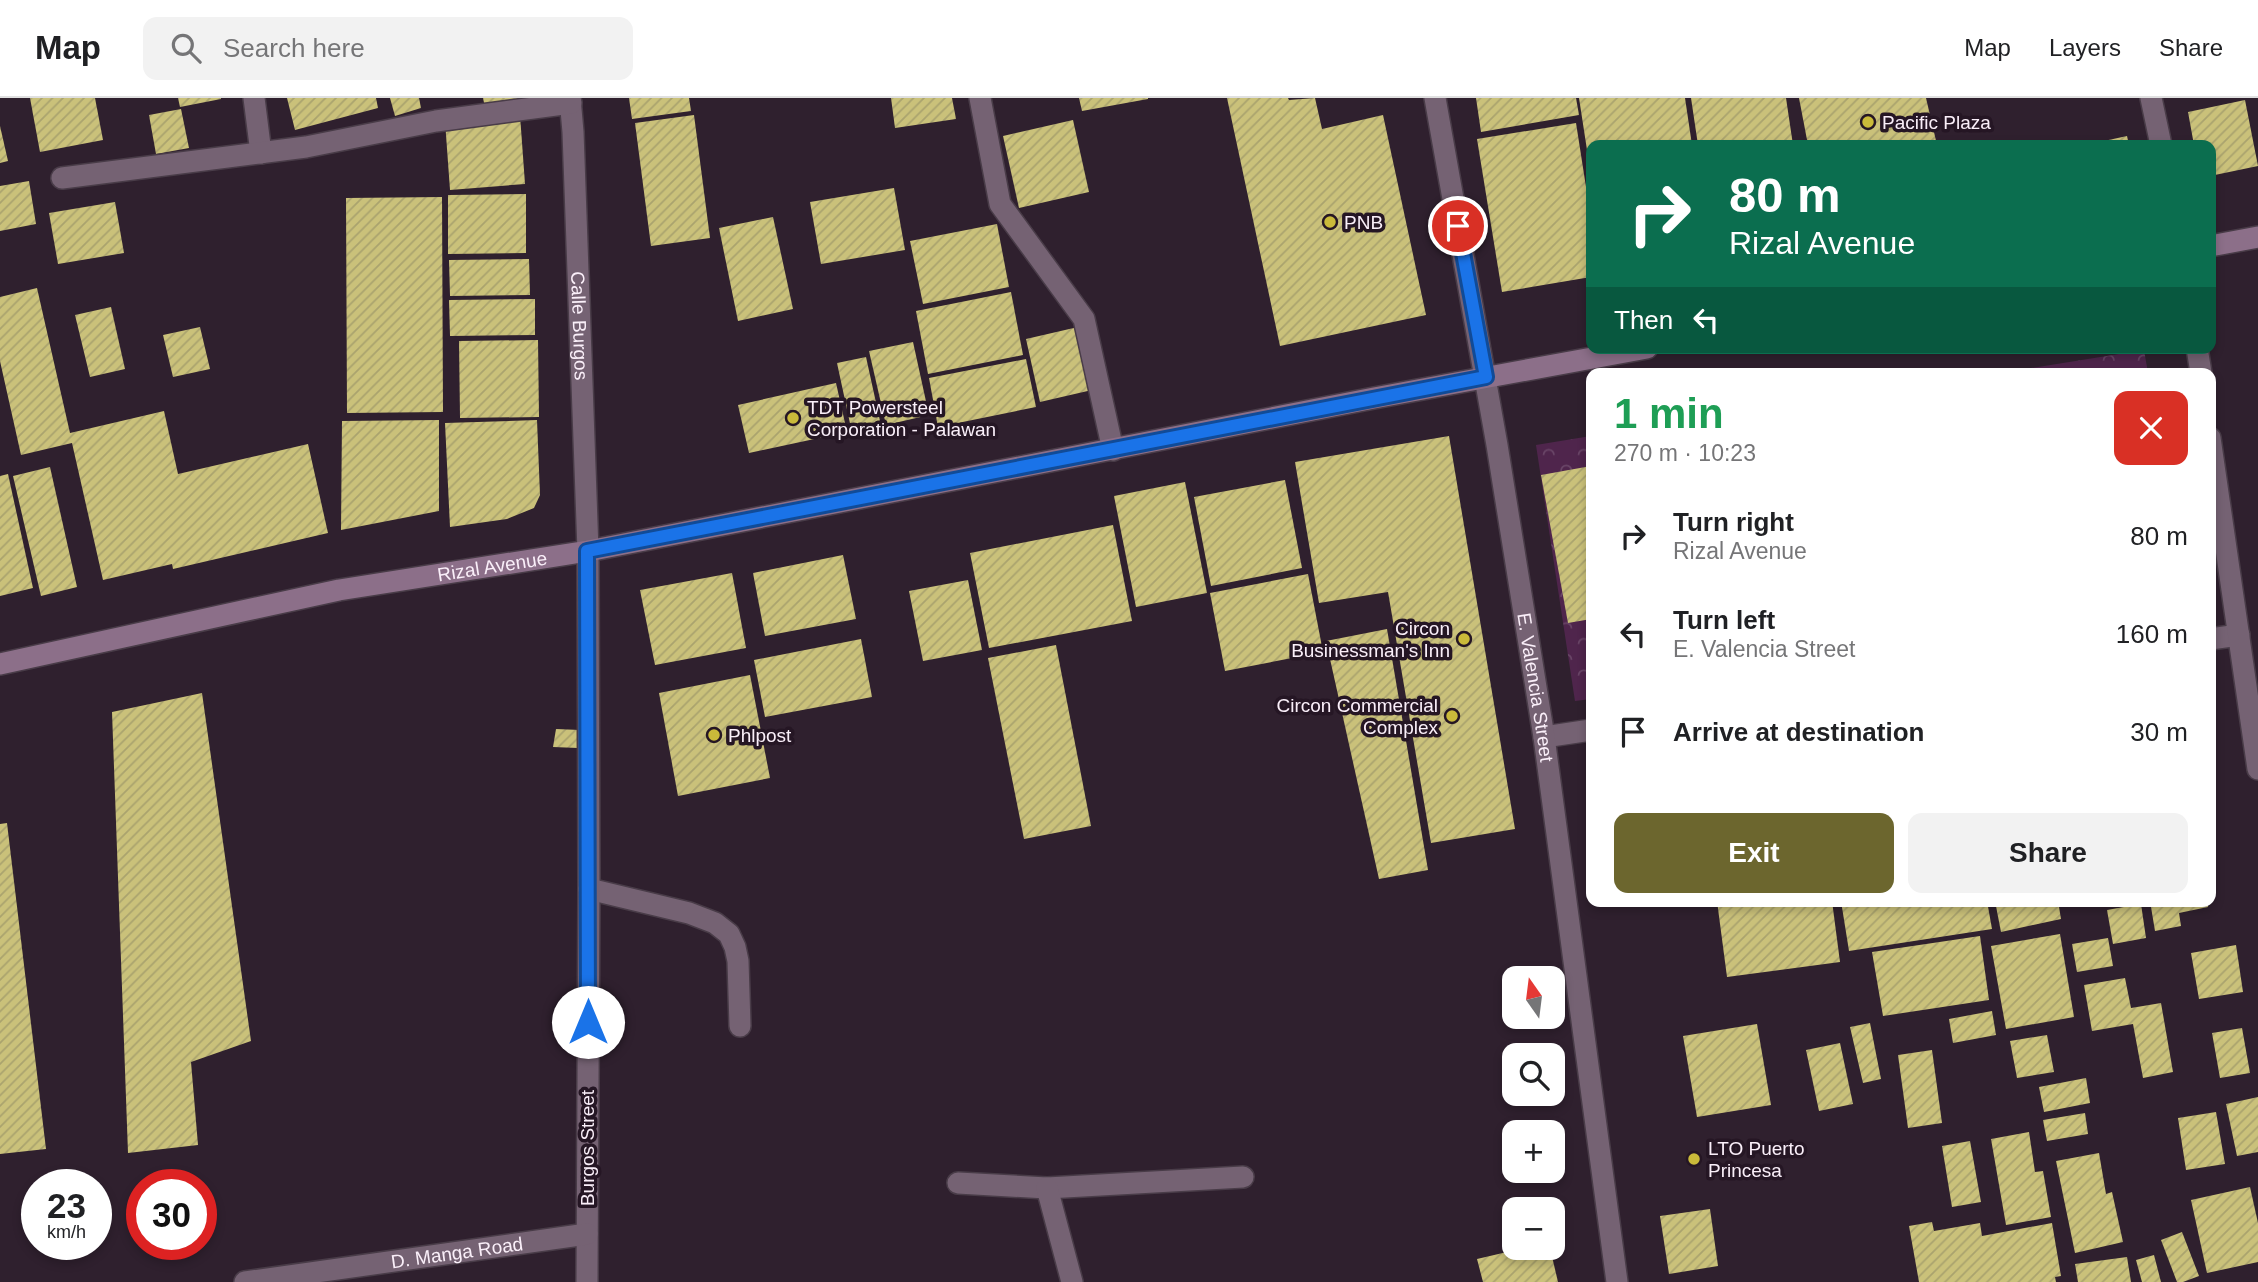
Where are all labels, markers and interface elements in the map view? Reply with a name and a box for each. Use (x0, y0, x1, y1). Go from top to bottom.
search box (143, 17, 633, 80)
text: Map (35, 29, 101, 66)
icon: search (167, 29, 205, 67)
text: Search here (223, 33, 365, 63)
text: Map (1964, 34, 2011, 61)
text: Layers (2049, 34, 2121, 61)
text: Share (2159, 34, 2223, 61)
place label: Pacific Plaza (1882, 112, 1991, 133)
marker: Pacific Plaza (1860, 114, 1876, 130)
icon: right (1614, 168, 1705, 259)
text: 80 m (1729, 168, 1841, 222)
pin (1428, 196, 1488, 256)
icon: arrive (1439, 207, 1477, 245)
place label: PNB (1344, 212, 1383, 233)
marker: PNB (1322, 214, 1338, 230)
text: Rizal Avenue (1729, 225, 1915, 261)
street label: Calle Burgos (567, 271, 592, 381)
icon: left (1687, 301, 1725, 339)
text: Then (1614, 305, 1673, 335)
text: 1 min (1614, 390, 1724, 437)
button: close (2114, 391, 2188, 465)
place label: TDT Powersteel Corporation - Palawan (807, 397, 996, 440)
marker: TDT Powersteel Corporation - Palawan (785, 410, 801, 426)
text: 270 m · 10:23 (1614, 440, 1756, 466)
text: Turn right (1673, 507, 1794, 537)
icon: right (1614, 517, 1652, 555)
text: 80 m (2130, 521, 2188, 551)
text: Rizal Avenue (1673, 538, 1807, 564)
street label: Rizal Avenue (436, 548, 549, 585)
text: Turn left (1673, 605, 1775, 635)
street label: E. Valencia Street (1513, 611, 1557, 764)
icon: left (1614, 615, 1652, 653)
place label: Circon Businessman's Inn (1291, 618, 1450, 661)
text: 160 m (2116, 619, 2188, 649)
marker: Circon Businessman's Inn (1456, 631, 1472, 647)
text: E. Valencia Street (1673, 636, 1855, 662)
place label: Circon Commercial Complex (1276, 695, 1438, 738)
marker: Circon Commercial Complex (1444, 708, 1460, 724)
icon: arrive (1614, 713, 1652, 751)
text: Arrive at destination (1673, 717, 1924, 747)
text: 30 m (2130, 717, 2188, 747)
place label: Phlpost (728, 725, 792, 746)
marker: Phlpost (706, 727, 722, 743)
button: Exit (1614, 813, 1894, 893)
button: Share (1908, 813, 2188, 893)
north arrow (1502, 966, 1564, 1029)
map controls (1502, 966, 1565, 1260)
position arrow (551, 985, 625, 1059)
button: search (1502, 1043, 1565, 1106)
street label: Burgos Street (577, 1089, 598, 1206)
button: + (1502, 1120, 1565, 1183)
place label: LTO Puerto Princesa (1708, 1138, 1804, 1181)
marker: LTO Puerto Princesa (1686, 1151, 1702, 1167)
speed limit sign: 30 (126, 1169, 217, 1260)
text: 23 (47, 1186, 86, 1225)
button: − (1502, 1197, 1565, 1260)
text: km/h (47, 1222, 86, 1242)
street label: D. Manga Road (390, 1233, 524, 1272)

